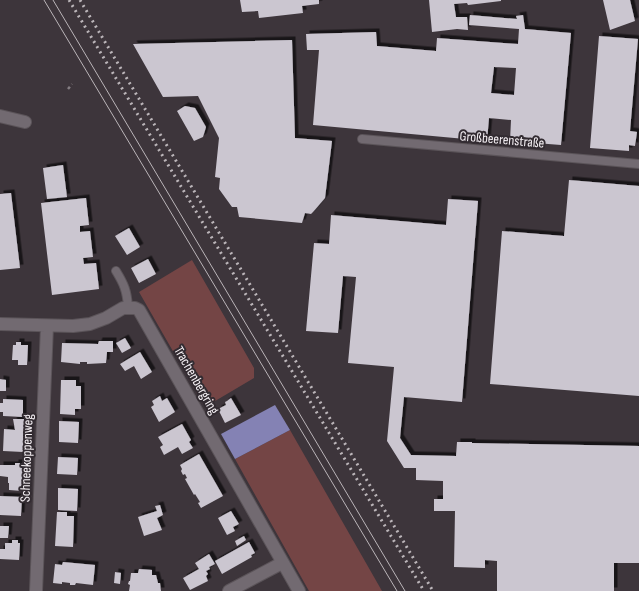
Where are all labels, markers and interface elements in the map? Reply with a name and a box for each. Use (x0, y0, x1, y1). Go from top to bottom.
street label: Großbeerenstraße (459, 127, 545, 152)
street label: Trachenbergring (170, 343, 223, 418)
street label: Schneekoppenweg (16, 413, 37, 502)

